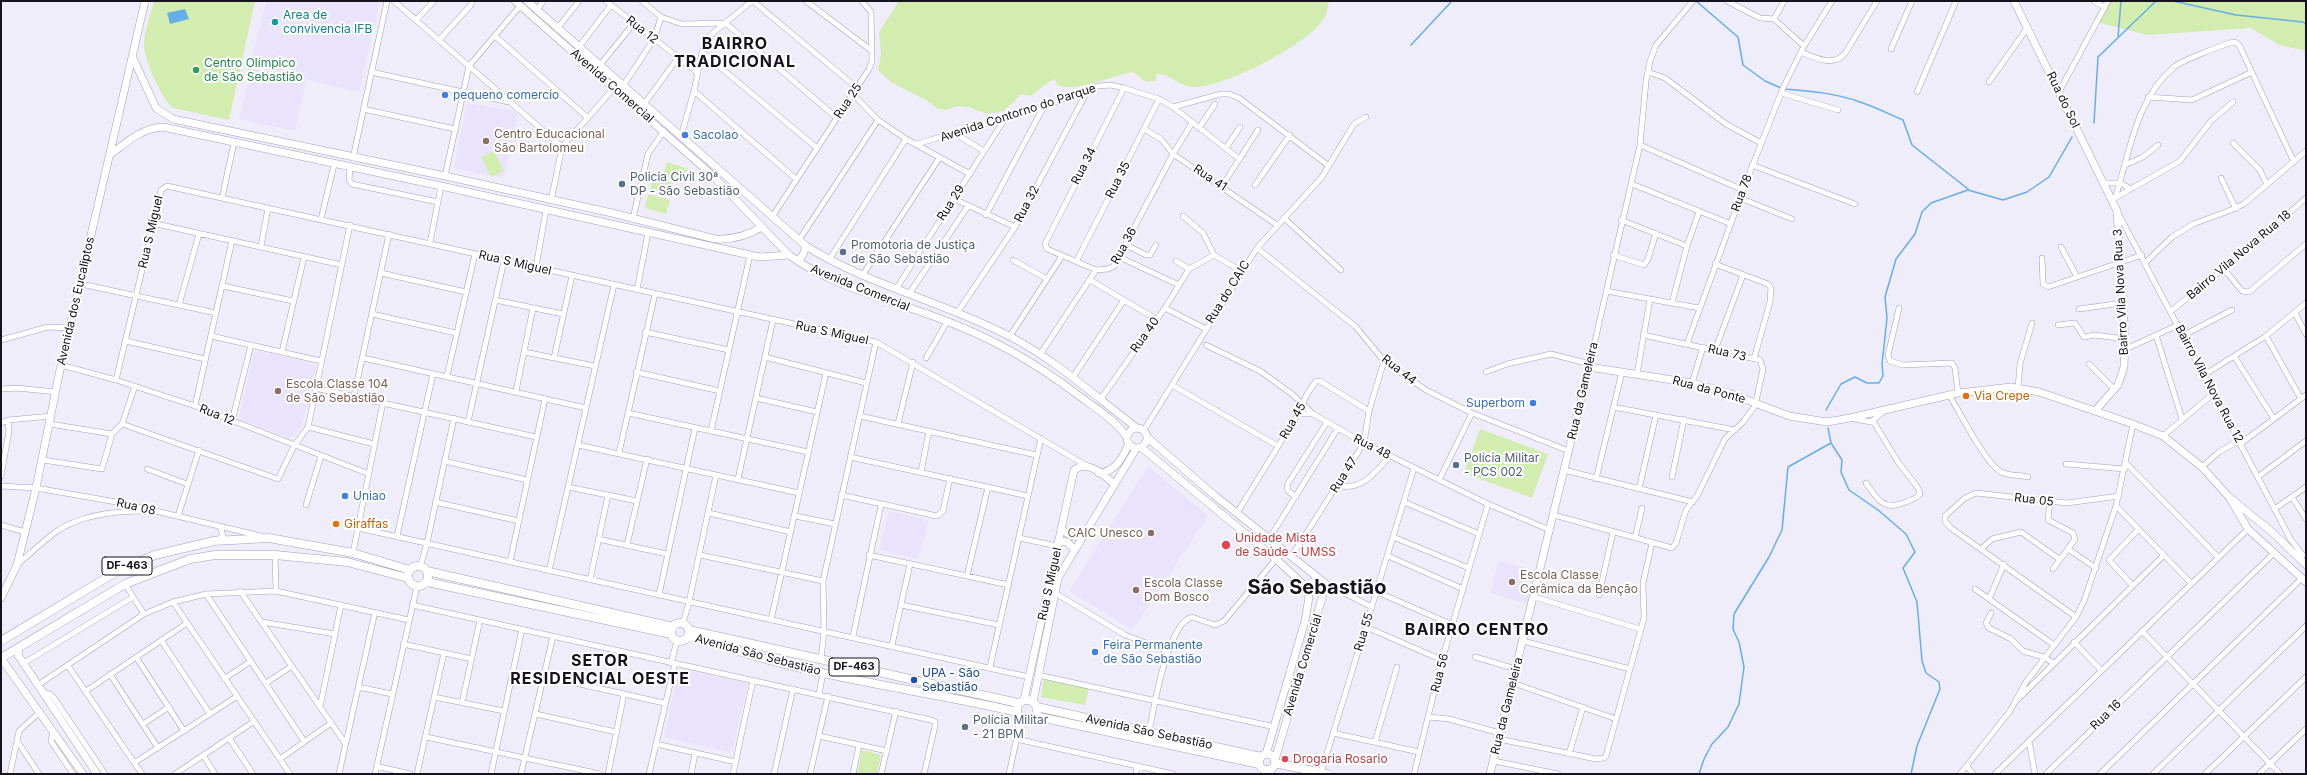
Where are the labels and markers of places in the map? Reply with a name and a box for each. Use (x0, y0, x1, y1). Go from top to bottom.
place label: Area de convivencia IFB (283, 8, 372, 36)
marker: Area de convivencia IFB (270, 17, 280, 27)
place label: Centro Olímpico de São Sebastião (204, 56, 303, 84)
marker: Centro Olímpico de São Sebastião (191, 65, 201, 75)
place label: pequeno comercio (453, 88, 559, 102)
marker: pequeno comercio (440, 90, 450, 100)
place label: Centro Educacional São Bartolomeu (494, 127, 605, 155)
place label: Sacolao (693, 128, 738, 142)
marker: Sacolao (680, 130, 690, 140)
marker: Centro Educacional São Bartolomeu (481, 136, 491, 146)
place label: Policia Civil 30ª DP - São Sebastião (630, 170, 740, 198)
marker: Policia Civil 30ª DP - São Sebastião (617, 179, 627, 189)
place label: Promotoria de Justiça de São Sebastião (851, 238, 975, 266)
marker: Promotoria de Justiça de São Sebastião (838, 247, 848, 257)
place label: Escola Classe 104 de São Sebastião (286, 377, 388, 405)
marker: Escola Classe 104 de São Sebastião (273, 386, 283, 396)
place label: Via Crepe (1974, 389, 2030, 403)
marker: Via Crepe (1961, 391, 1971, 401)
place label: Superbom (1466, 396, 1525, 410)
marker: Superbom (1528, 398, 1538, 408)
place label: Polícia Militar - PCS 002 (1464, 451, 1539, 479)
marker: Polícia Militar - PCS 002 (1451, 460, 1461, 470)
place label: Uniao (353, 489, 386, 503)
marker: Uniao (340, 491, 350, 501)
place label: Giraffas (344, 517, 388, 531)
marker: Giraffas (331, 519, 341, 529)
place label: CAIC Unesco (1067, 526, 1143, 540)
marker: CAIC Unesco (1146, 528, 1156, 538)
place label: Unidade Mista de Saúde - UMSS (1235, 531, 1336, 559)
marker: Unidade Mista de Saúde - UMSS (1220, 539, 1232, 551)
place label: Escola Classe Cerâmica da Benção (1520, 568, 1638, 596)
place label: Escola Classe Dom Bosco (1144, 576, 1223, 604)
marker: Escola Classe Cerâmica da Benção (1507, 577, 1517, 587)
marker: Escola Classe Dom Bosco (1131, 585, 1141, 595)
place label: Feira Permanente de São Sebastião (1103, 638, 1203, 666)
marker: Feira Permanente de São Sebastião (1090, 647, 1100, 657)
place label: UPA - São Sebastião (922, 666, 980, 694)
marker: UPA - São Sebastião (909, 675, 919, 685)
place label: Polícia Militar - 21 BPM (973, 713, 1048, 741)
marker: Polícia Militar - 21 BPM (960, 722, 970, 732)
place label: Drogaria Rosario (1293, 752, 1388, 766)
marker: Drogaria Rosario (1280, 754, 1290, 764)

